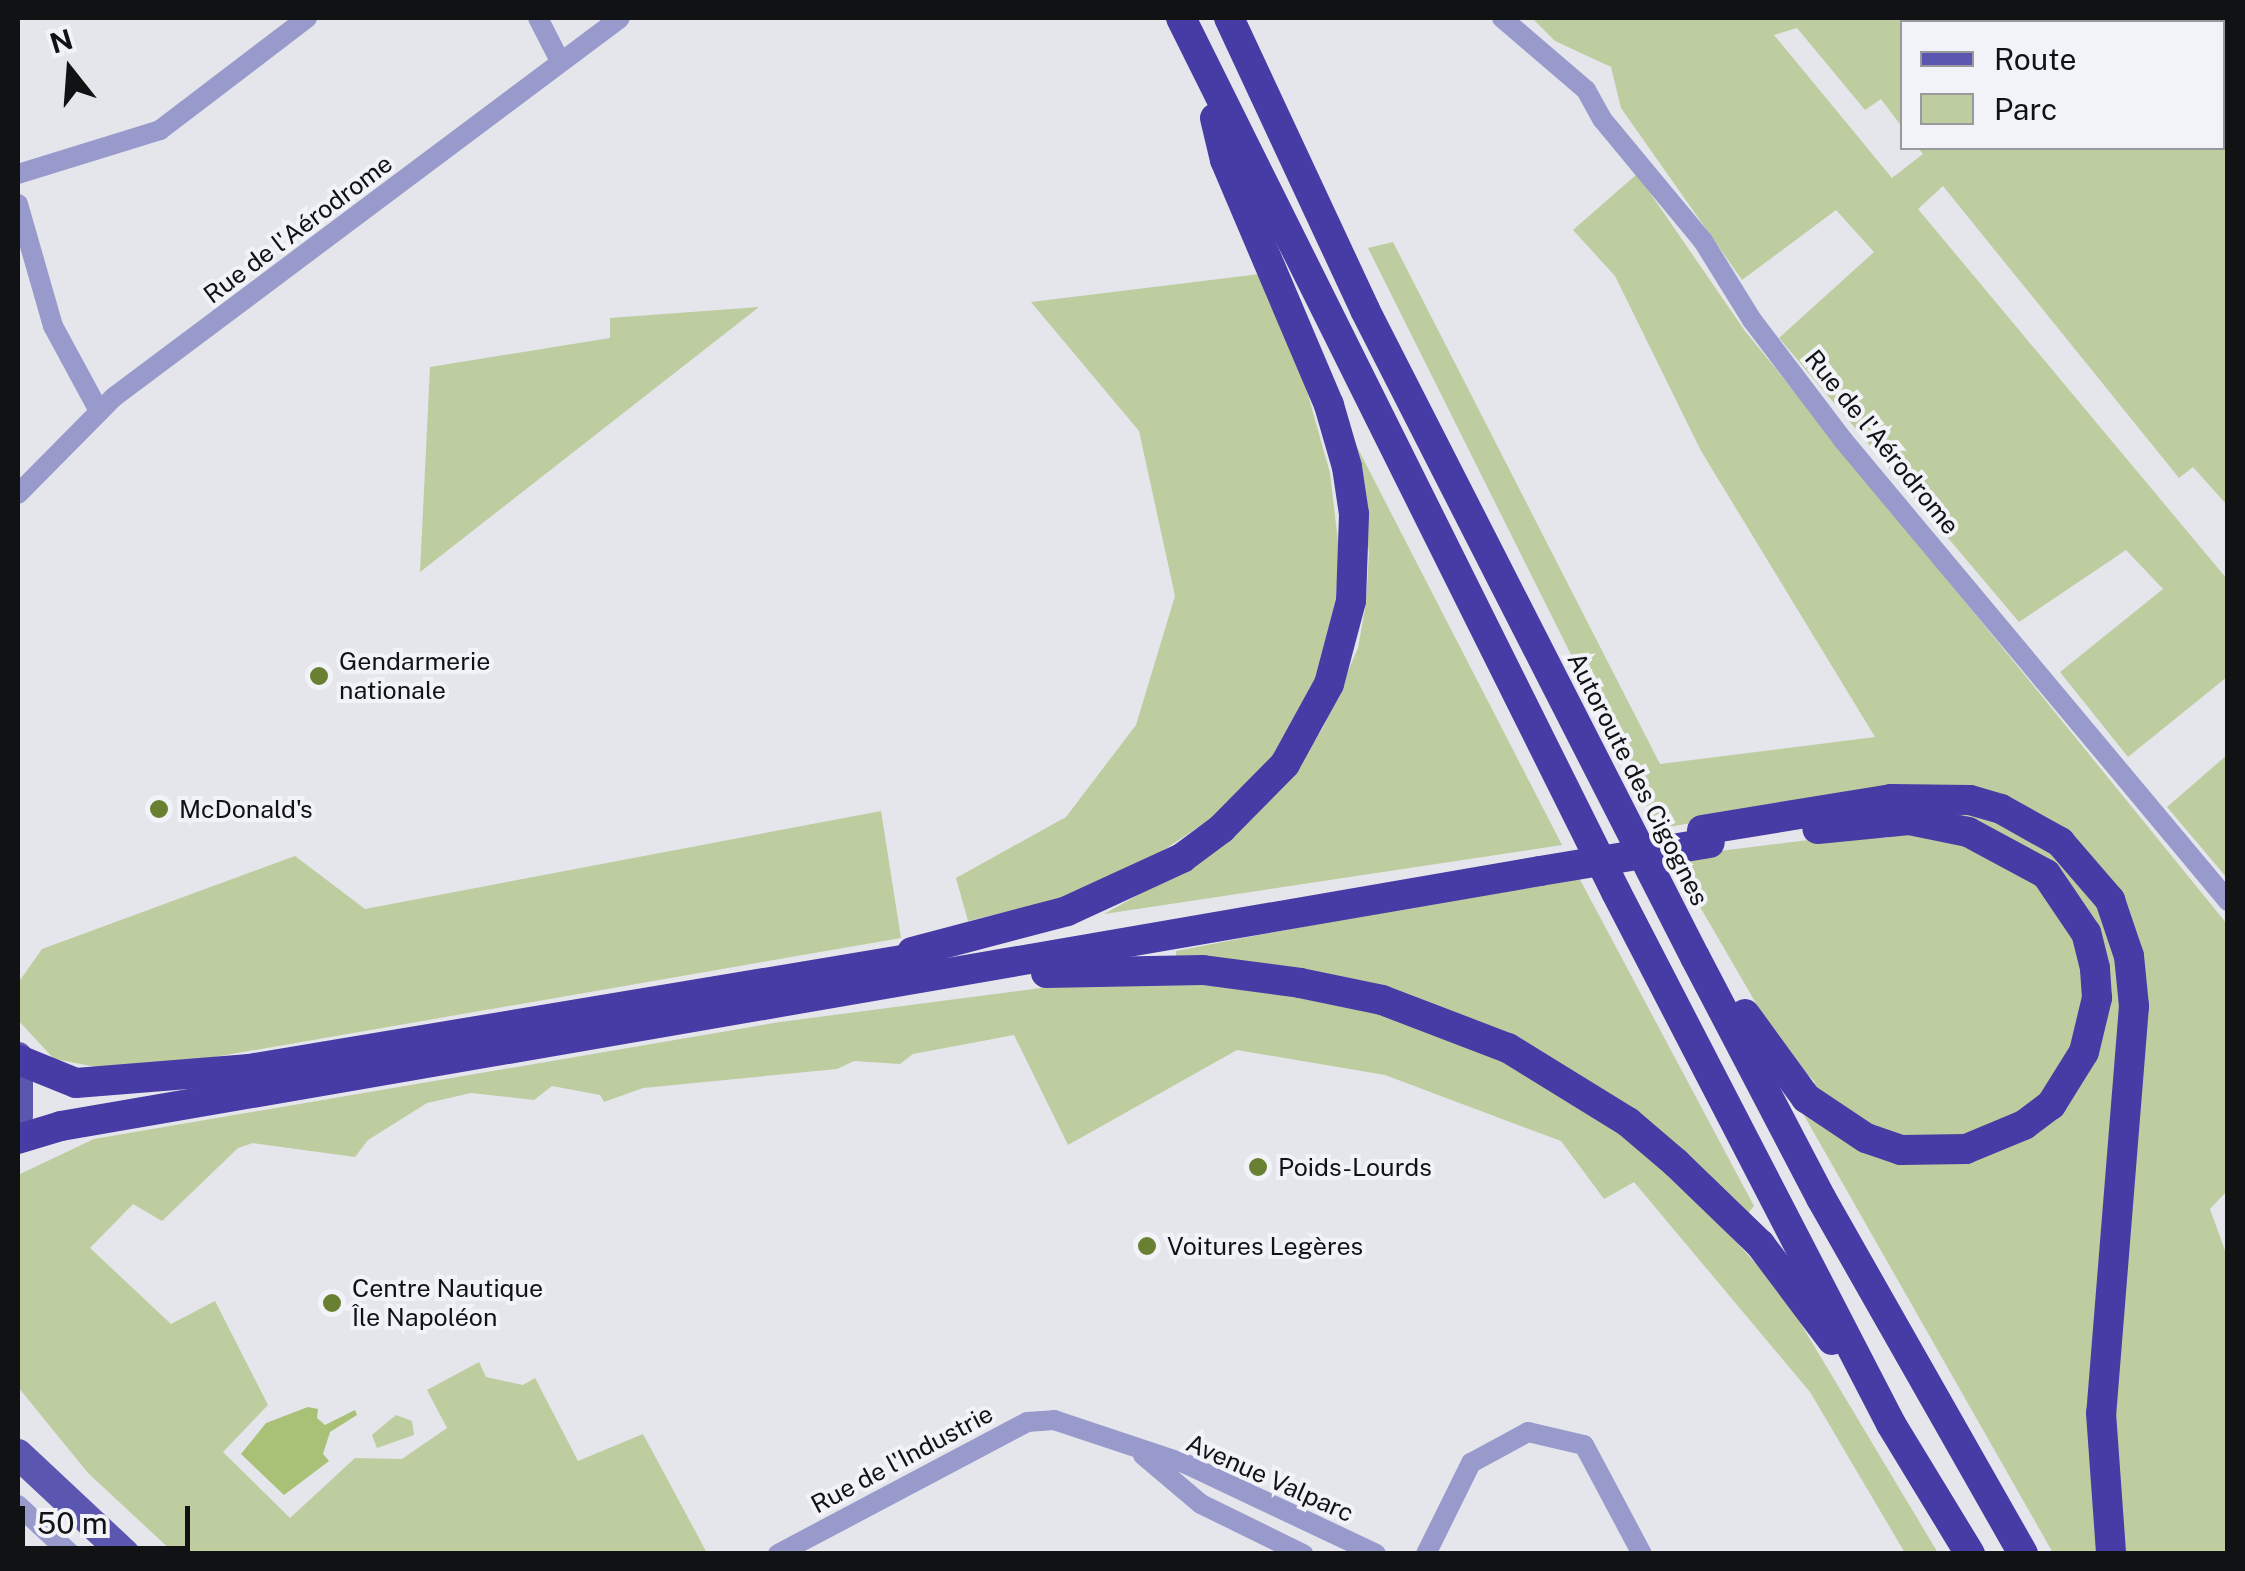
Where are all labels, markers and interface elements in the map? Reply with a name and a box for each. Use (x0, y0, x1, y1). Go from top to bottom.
north arrow (20, 20, 120, 120)
legend (1900, 20, 2225, 150)
text: N (46, 22, 76, 60)
text: Route (1994, 41, 2076, 77)
text: Parc (1994, 91, 2057, 127)
street label: Rue de l'Aérodrome (197, 148, 399, 310)
street label: Rue de l'Aérodrome (1798, 344, 1966, 540)
place label: Gendarmerie nationale (339, 647, 490, 706)
street label: Autoroute des Cigognes (1561, 647, 1715, 911)
marker: Gendarmerie nationale (308, 665, 330, 687)
place label: McDonald's (179, 794, 313, 824)
marker: McDonald's (148, 798, 170, 820)
place label: Poids-Lourds (1278, 1152, 1432, 1182)
marker: Poids-Lourds (1247, 1156, 1269, 1178)
place label: Voitures Legères (1167, 1231, 1363, 1261)
marker: Voitures Legères (1136, 1235, 1158, 1257)
place label: Centre Nautique Île Napoléon (352, 1274, 543, 1333)
marker: Centre Nautique Île Napoléon (321, 1292, 343, 1314)
street label: Rue de l'Industrie (806, 1398, 998, 1520)
street label: Avenue Valparc (1181, 1428, 1359, 1528)
scale bar (25, 1486, 195, 1548)
text: 50 m (37, 1505, 108, 1541)

